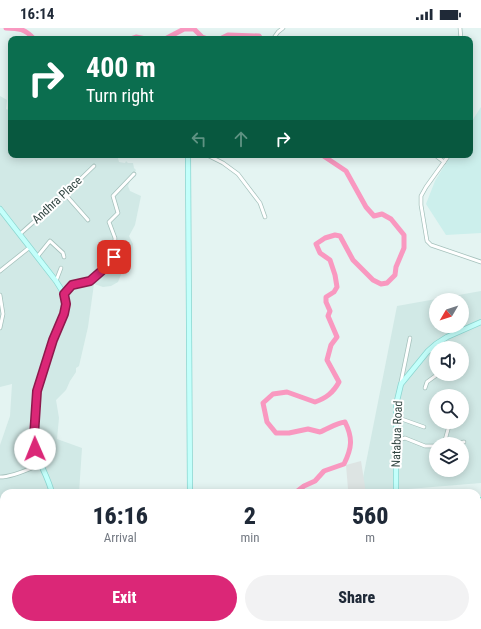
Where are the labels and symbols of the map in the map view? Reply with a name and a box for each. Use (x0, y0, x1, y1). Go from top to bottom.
street label: Andhra Place (29, 173, 85, 227)
pin (97, 240, 131, 274)
north arrow (429, 293, 469, 333)
street label: Natabua Road (389, 400, 405, 468)
position arrow (14, 428, 56, 470)

